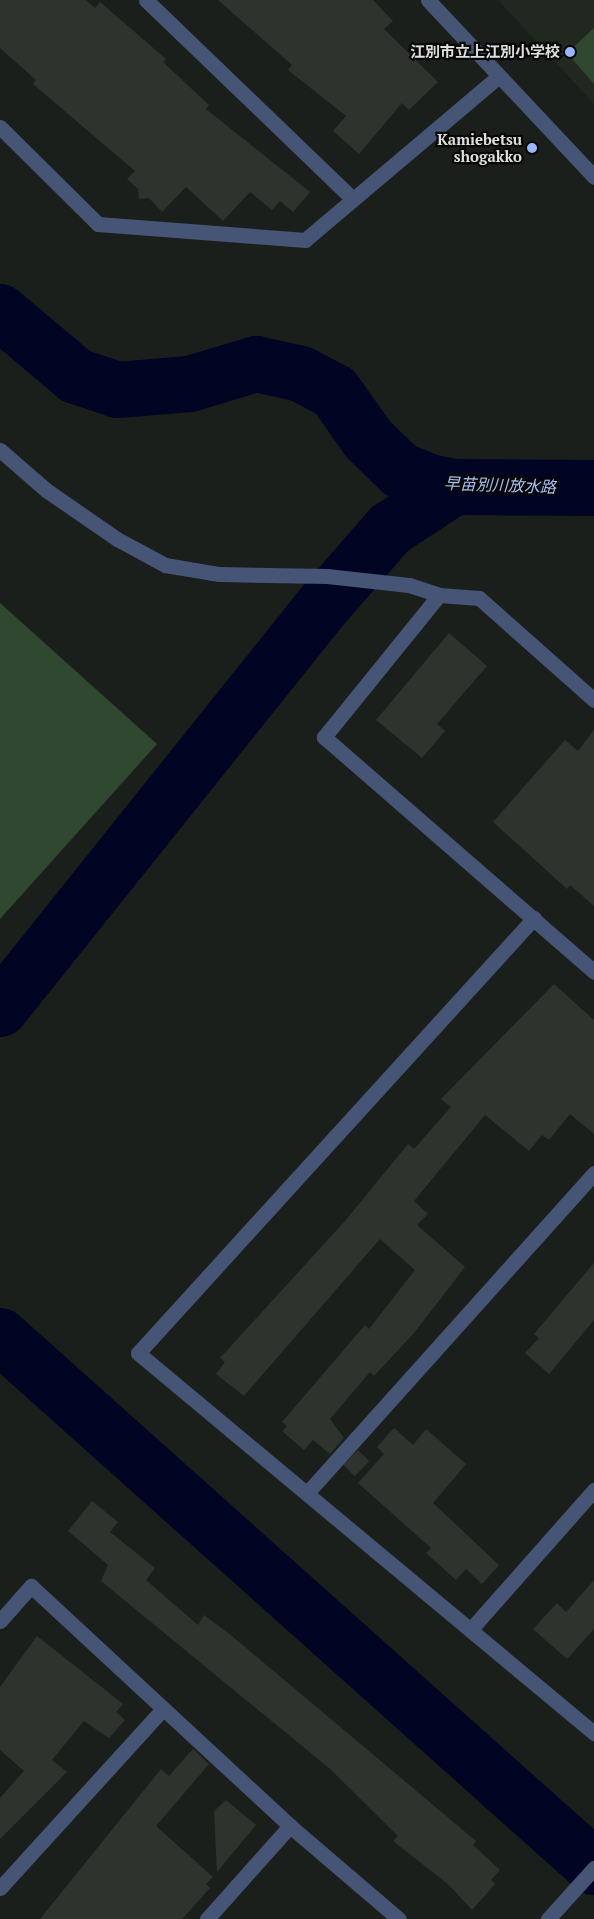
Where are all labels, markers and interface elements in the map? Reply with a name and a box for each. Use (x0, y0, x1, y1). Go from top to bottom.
place label: 江別市立上江別小学校 (410, 43, 560, 61)
marker: 江別市立上江別小学校 (564, 46, 576, 58)
place label: Kamiebetsu shogakko (437, 130, 522, 165)
marker: Kamiebetsu shogakko (526, 142, 538, 154)
water label: 早苗別川放水路 (444, 473, 556, 497)

